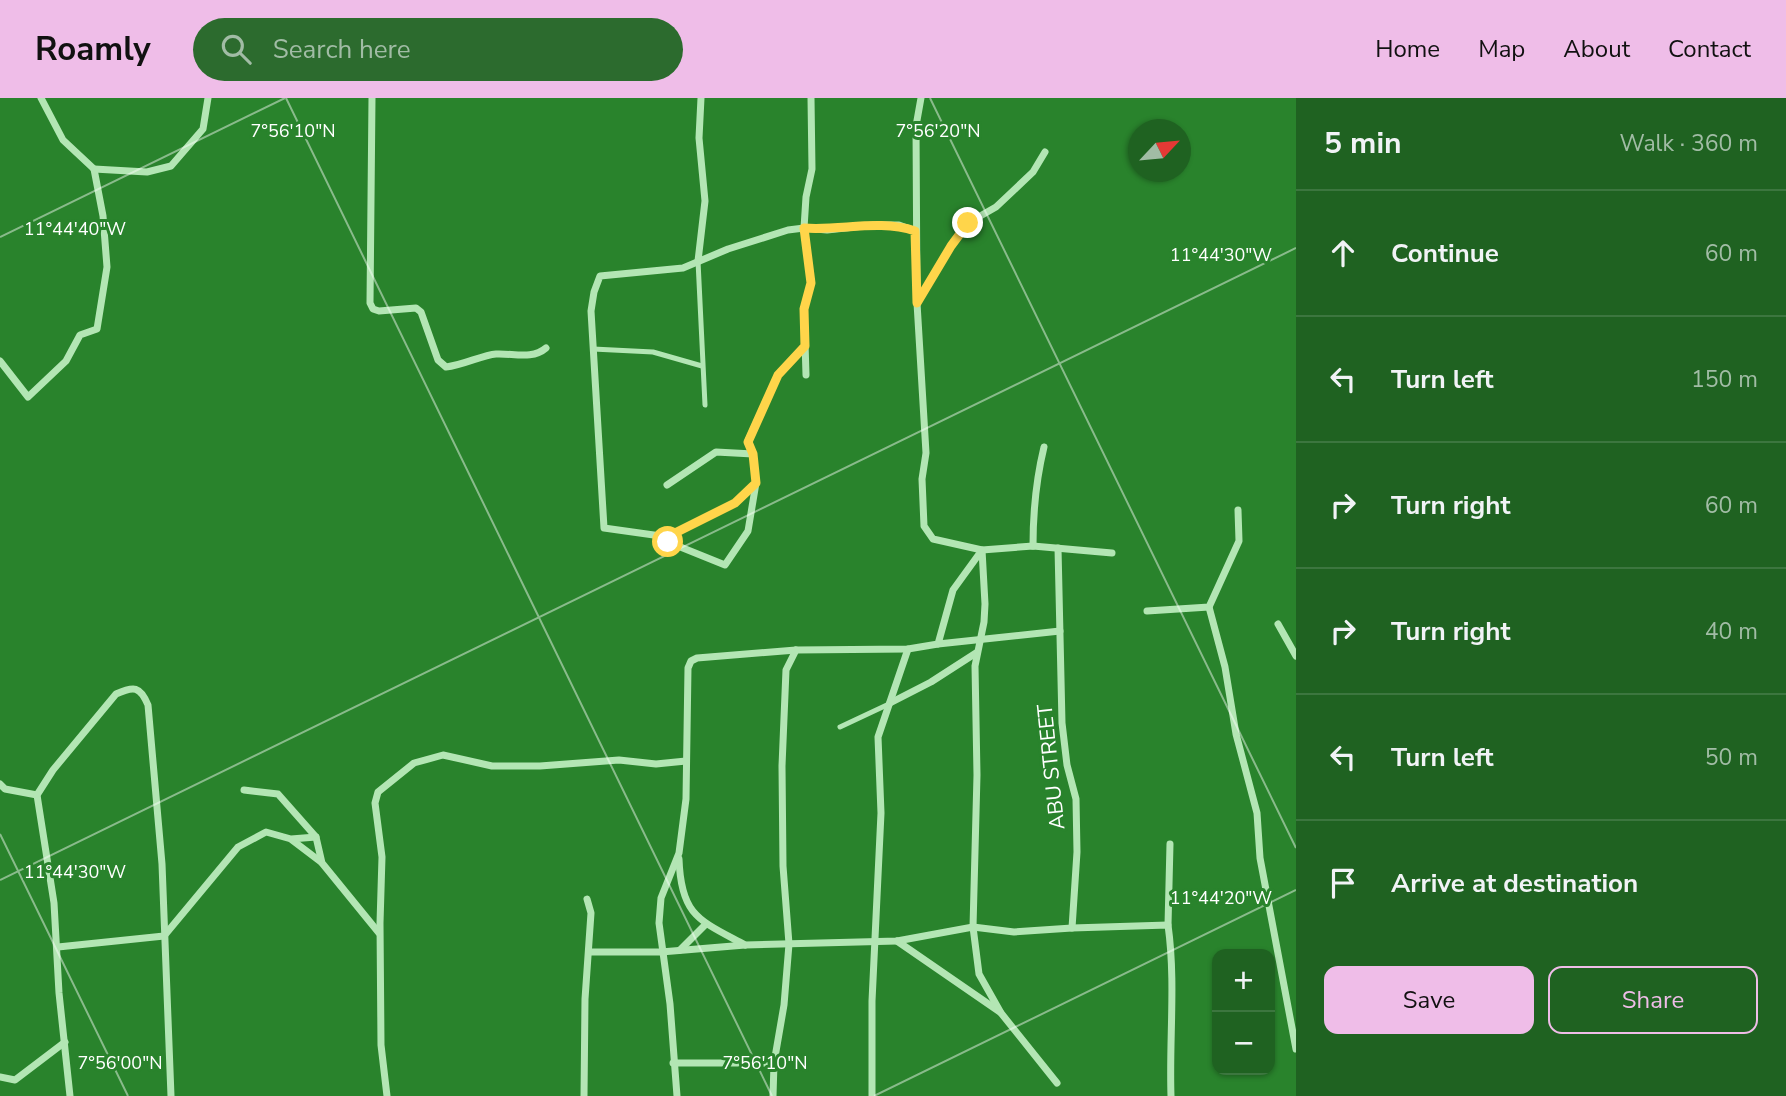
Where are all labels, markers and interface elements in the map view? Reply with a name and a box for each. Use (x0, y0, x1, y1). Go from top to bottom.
search box (193, 18, 683, 81)
text: Roamly (35, 27, 151, 72)
icon: search (217, 30, 255, 68)
text: Search here (273, 32, 410, 67)
text: Home (1375, 33, 1440, 65)
text: Map (1478, 33, 1525, 65)
text: About (1563, 33, 1630, 65)
text: Contact (1668, 33, 1751, 65)
text: 7°56'10"N (250, 119, 336, 143)
text: 7°56'20"N (895, 119, 981, 143)
north arrow (1128, 119, 1191, 182)
text: 5 min (1324, 123, 1402, 164)
text: Walk · 360 m (1619, 128, 1758, 159)
route end (952, 207, 983, 238)
text: 11°44'40"W (24, 217, 126, 241)
icon: ahead (1324, 234, 1362, 272)
text: Continue (1391, 236, 1499, 271)
text: 60 m (1705, 238, 1758, 269)
text: 11°44'30"W (1170, 243, 1272, 267)
icon: left (1324, 360, 1362, 398)
text: Turn left (1391, 362, 1494, 397)
text: 150 m (1691, 364, 1758, 395)
icon: right (1324, 486, 1362, 524)
text: Turn right (1391, 488, 1510, 523)
text: 60 m (1705, 490, 1758, 521)
route start (652, 526, 683, 557)
icon: right (1324, 612, 1362, 650)
text: Turn right (1391, 614, 1510, 649)
text: 40 m (1705, 616, 1758, 647)
street label: ABU STREET (1030, 702, 1072, 831)
icon: left (1324, 738, 1362, 776)
text: Turn left (1391, 740, 1494, 775)
text: 50 m (1705, 742, 1758, 773)
text: 11°44'30"W (24, 860, 126, 884)
icon: arrive (1324, 864, 1362, 902)
text: Arrive at destination (1391, 866, 1638, 901)
text: 11°44'20"W (1170, 886, 1272, 910)
map controls (1212, 949, 1275, 1075)
button: + (1212, 949, 1275, 1012)
button: Save (1324, 966, 1534, 1034)
button: Share (1548, 966, 1758, 1034)
button: − (1212, 1012, 1275, 1075)
text: 7°56'00"N (77, 1051, 163, 1075)
text: 7°56'10"N (722, 1051, 808, 1075)

